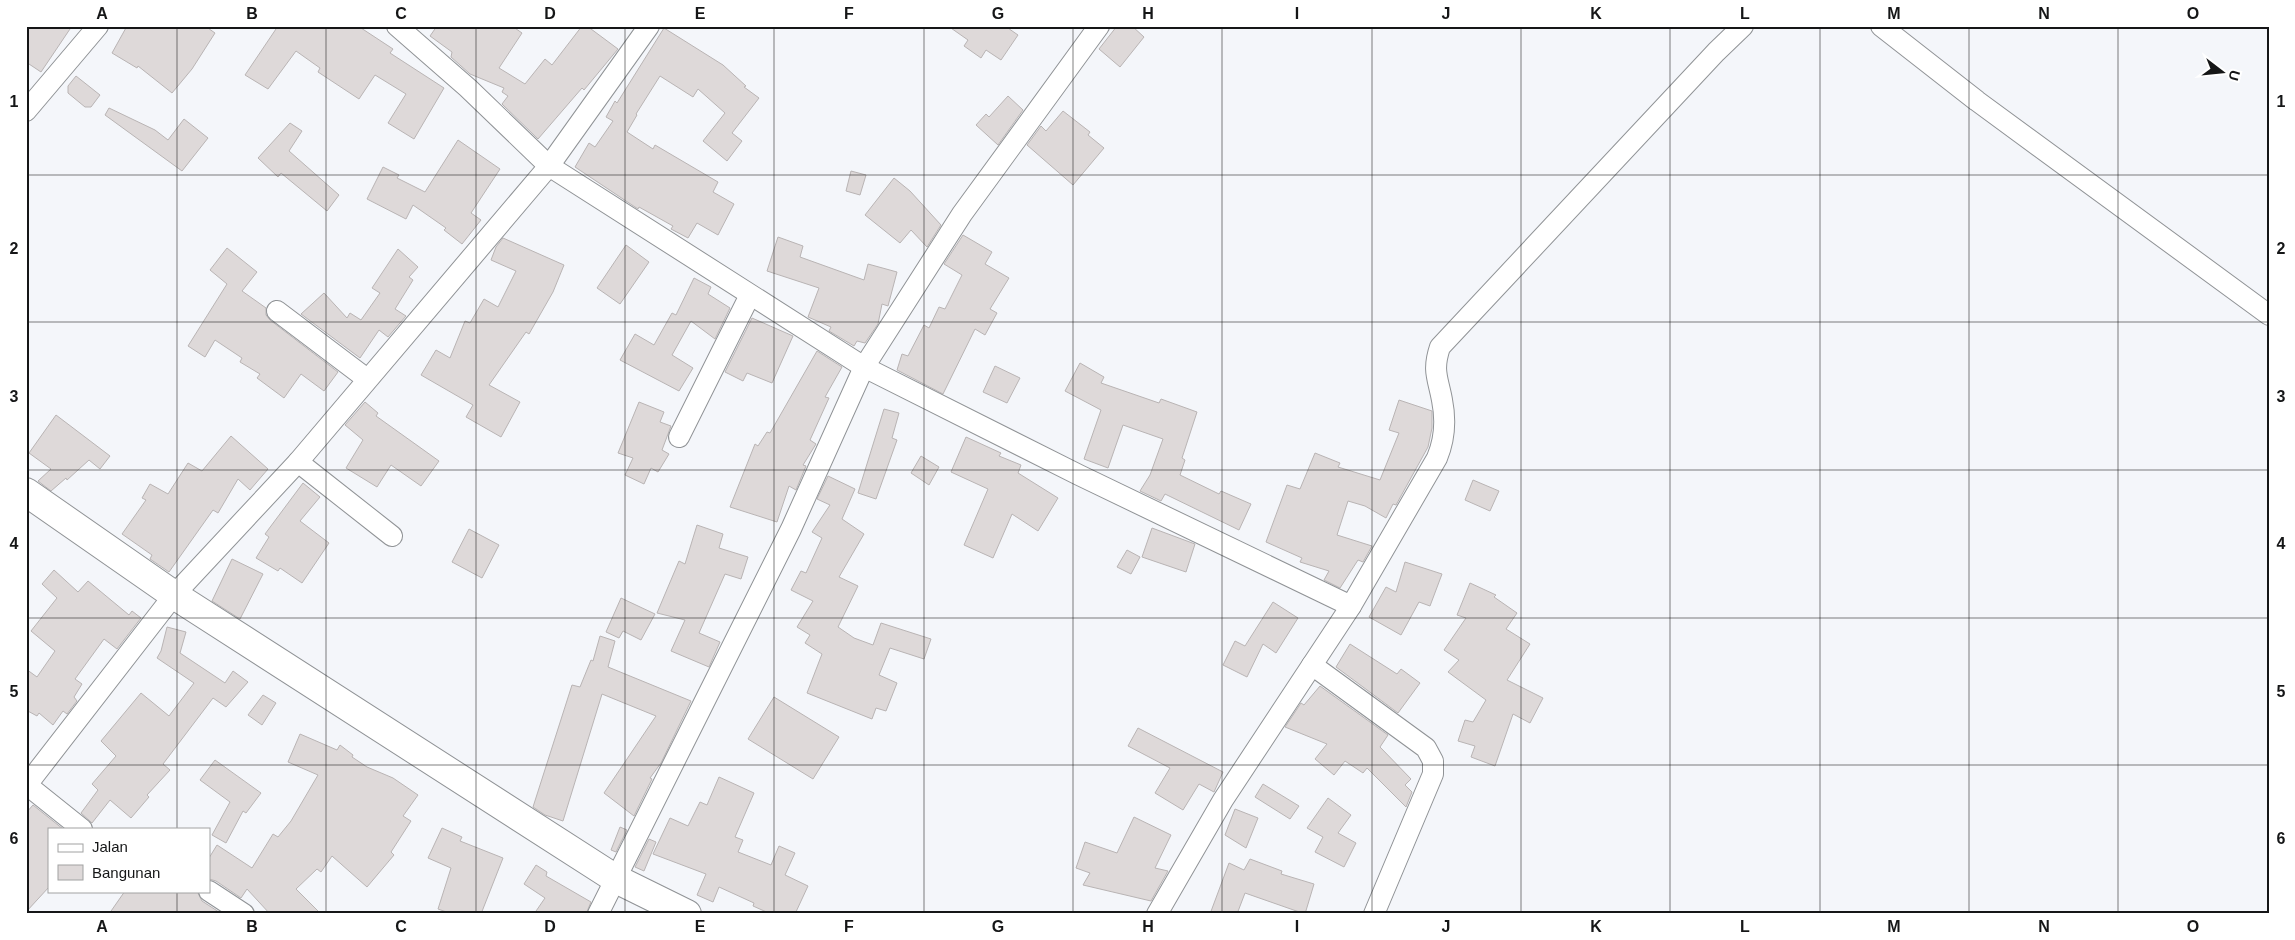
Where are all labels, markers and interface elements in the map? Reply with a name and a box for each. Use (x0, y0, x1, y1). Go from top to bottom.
text: A (96, 5, 108, 22)
text: B (246, 5, 258, 22)
text: C (395, 5, 407, 22)
text: D (544, 5, 556, 22)
text: E (695, 5, 706, 22)
text: F (844, 5, 854, 22)
text: G (992, 5, 1004, 22)
text: H (1142, 5, 1154, 22)
text: I (1295, 5, 1299, 22)
text: J (1442, 5, 1450, 22)
text: K (1590, 5, 1602, 22)
text: L (1740, 5, 1750, 22)
text: M (1887, 5, 1901, 22)
text: N (2038, 5, 2050, 22)
text: O (2187, 5, 2199, 22)
north arrow (2198, 48, 2248, 98)
text: U (2225, 69, 2244, 83)
text: 1 (10, 93, 19, 110)
text: 1 (2277, 93, 2286, 110)
text: 2 (10, 240, 19, 257)
text: 2 (2277, 240, 2286, 257)
text: 3 (10, 388, 19, 405)
text: 3 (2277, 388, 2286, 405)
text: 4 (10, 535, 19, 552)
text: 4 (2277, 535, 2286, 552)
text: 5 (10, 683, 19, 700)
text: 5 (2277, 683, 2286, 700)
legend (48, 828, 210, 892)
text: 6 (10, 830, 19, 847)
text: 6 (2277, 830, 2286, 847)
text: Jalan (92, 838, 128, 855)
text: Bangunan (92, 864, 160, 881)
text: A (96, 918, 108, 935)
text: B (246, 918, 258, 935)
text: C (395, 918, 407, 935)
text: D (544, 918, 556, 935)
text: E (695, 918, 706, 935)
text: F (844, 918, 854, 935)
text: G (992, 918, 1004, 935)
text: H (1142, 918, 1154, 935)
text: I (1295, 918, 1299, 935)
text: J (1442, 918, 1450, 935)
text: K (1590, 918, 1602, 935)
text: L (1740, 918, 1750, 935)
text: M (1887, 918, 1901, 935)
text: N (2038, 918, 2050, 935)
text: O (2187, 918, 2199, 935)

